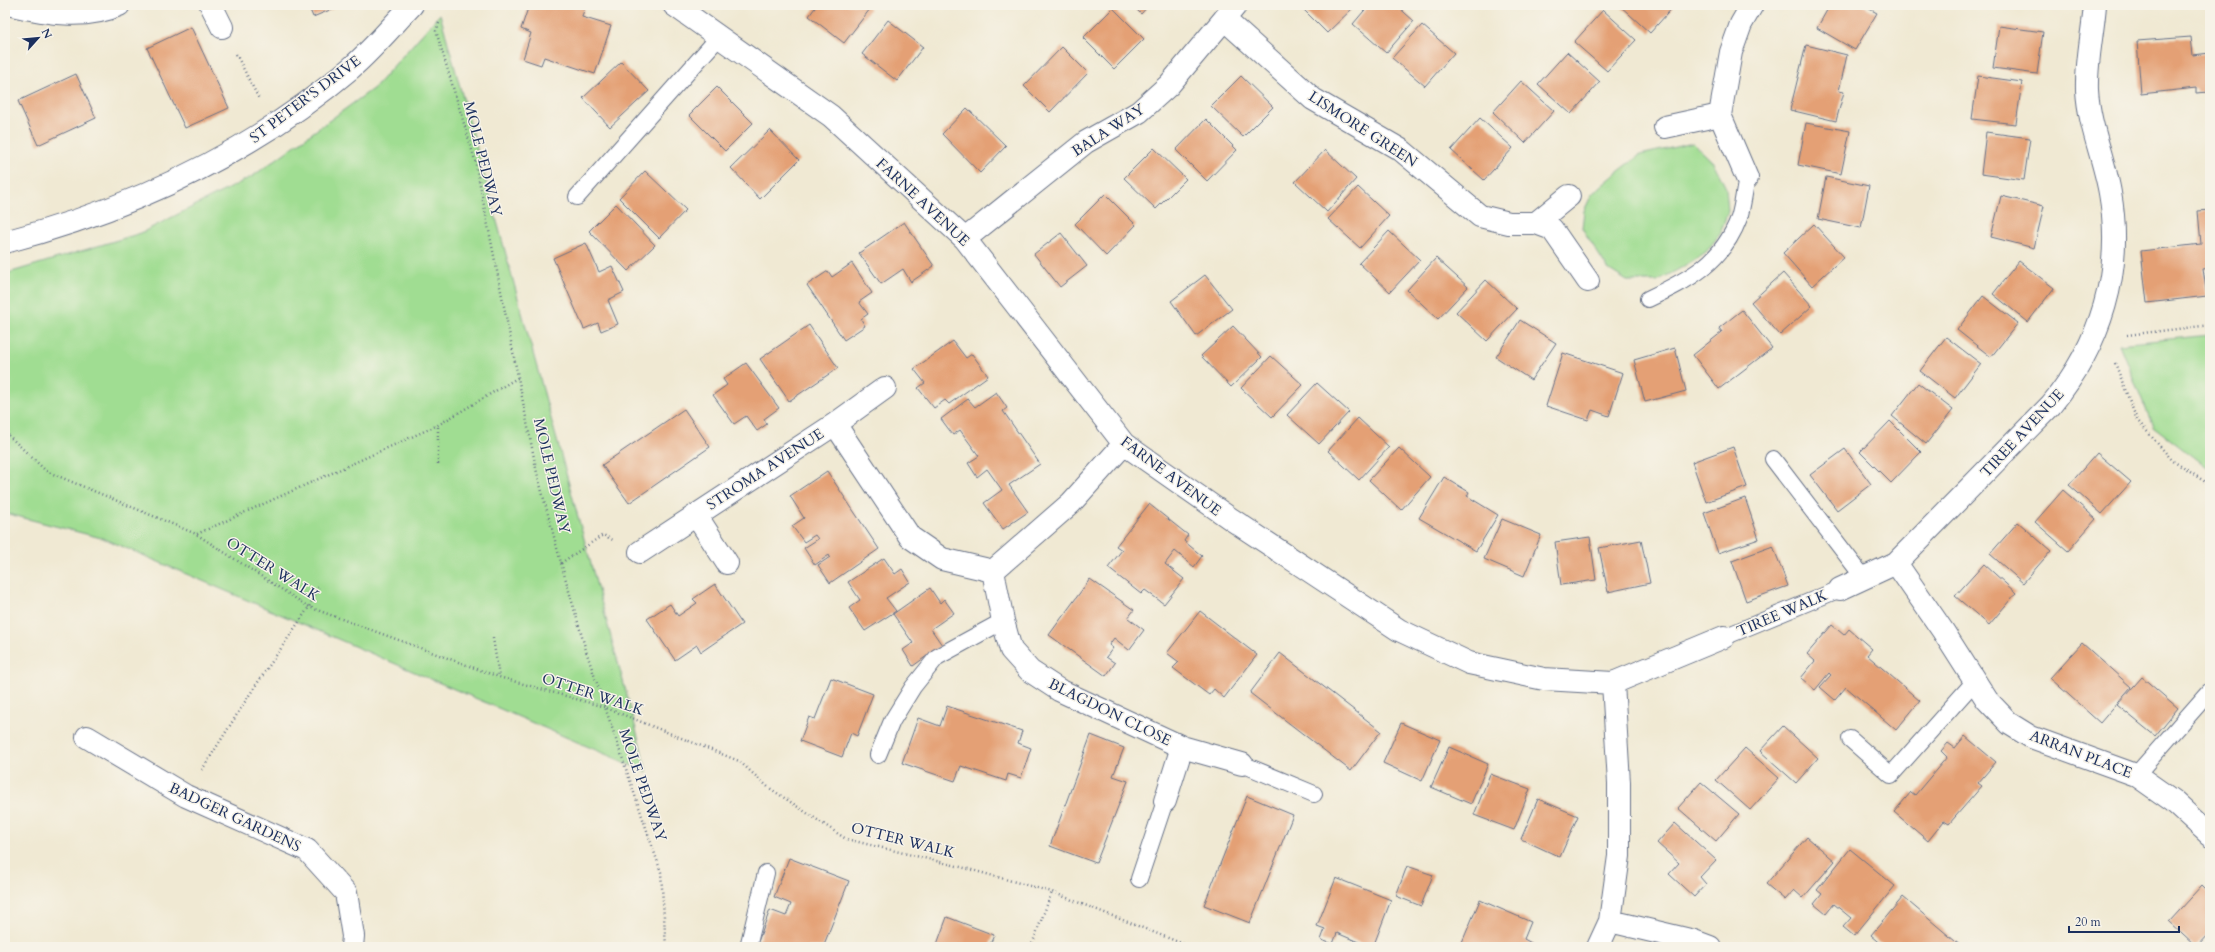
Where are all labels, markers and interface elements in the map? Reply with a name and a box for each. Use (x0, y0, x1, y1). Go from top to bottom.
north arrow (18, 18, 58, 58)
text: N (38, 26, 56, 42)
street label: ST PETER'S DRIVE (245, 51, 365, 147)
street label: LISMORE GREEN (1305, 86, 1421, 172)
street label: MOLE PEDWAY (459, 99, 507, 220)
street label: BALA WAY (1068, 99, 1149, 161)
street label: FARNE AVENUE (872, 153, 974, 251)
street label: TIREE AVENUE (1976, 384, 2068, 482)
street label: MOLE PEDWAY (529, 416, 575, 537)
street label: STROMA AVENUE (703, 424, 827, 514)
street label: FARNE AVENUE (1117, 432, 1225, 520)
street label: OTTER WALK (223, 532, 324, 606)
street label: TIREE WALK (1734, 585, 1831, 641)
street label: OTTER WALK (539, 668, 647, 720)
street label: BLAGDON CLOSE (1045, 674, 1175, 750)
street label: ARRAN PLACE (2027, 725, 2135, 783)
street label: MOLE PEDWAY (614, 726, 672, 845)
street label: BADGER GARDENS (166, 778, 304, 856)
street label: OTTER WALK (849, 817, 958, 863)
scale bar (2069, 908, 2179, 934)
text: 20 m (2075, 914, 2102, 930)

